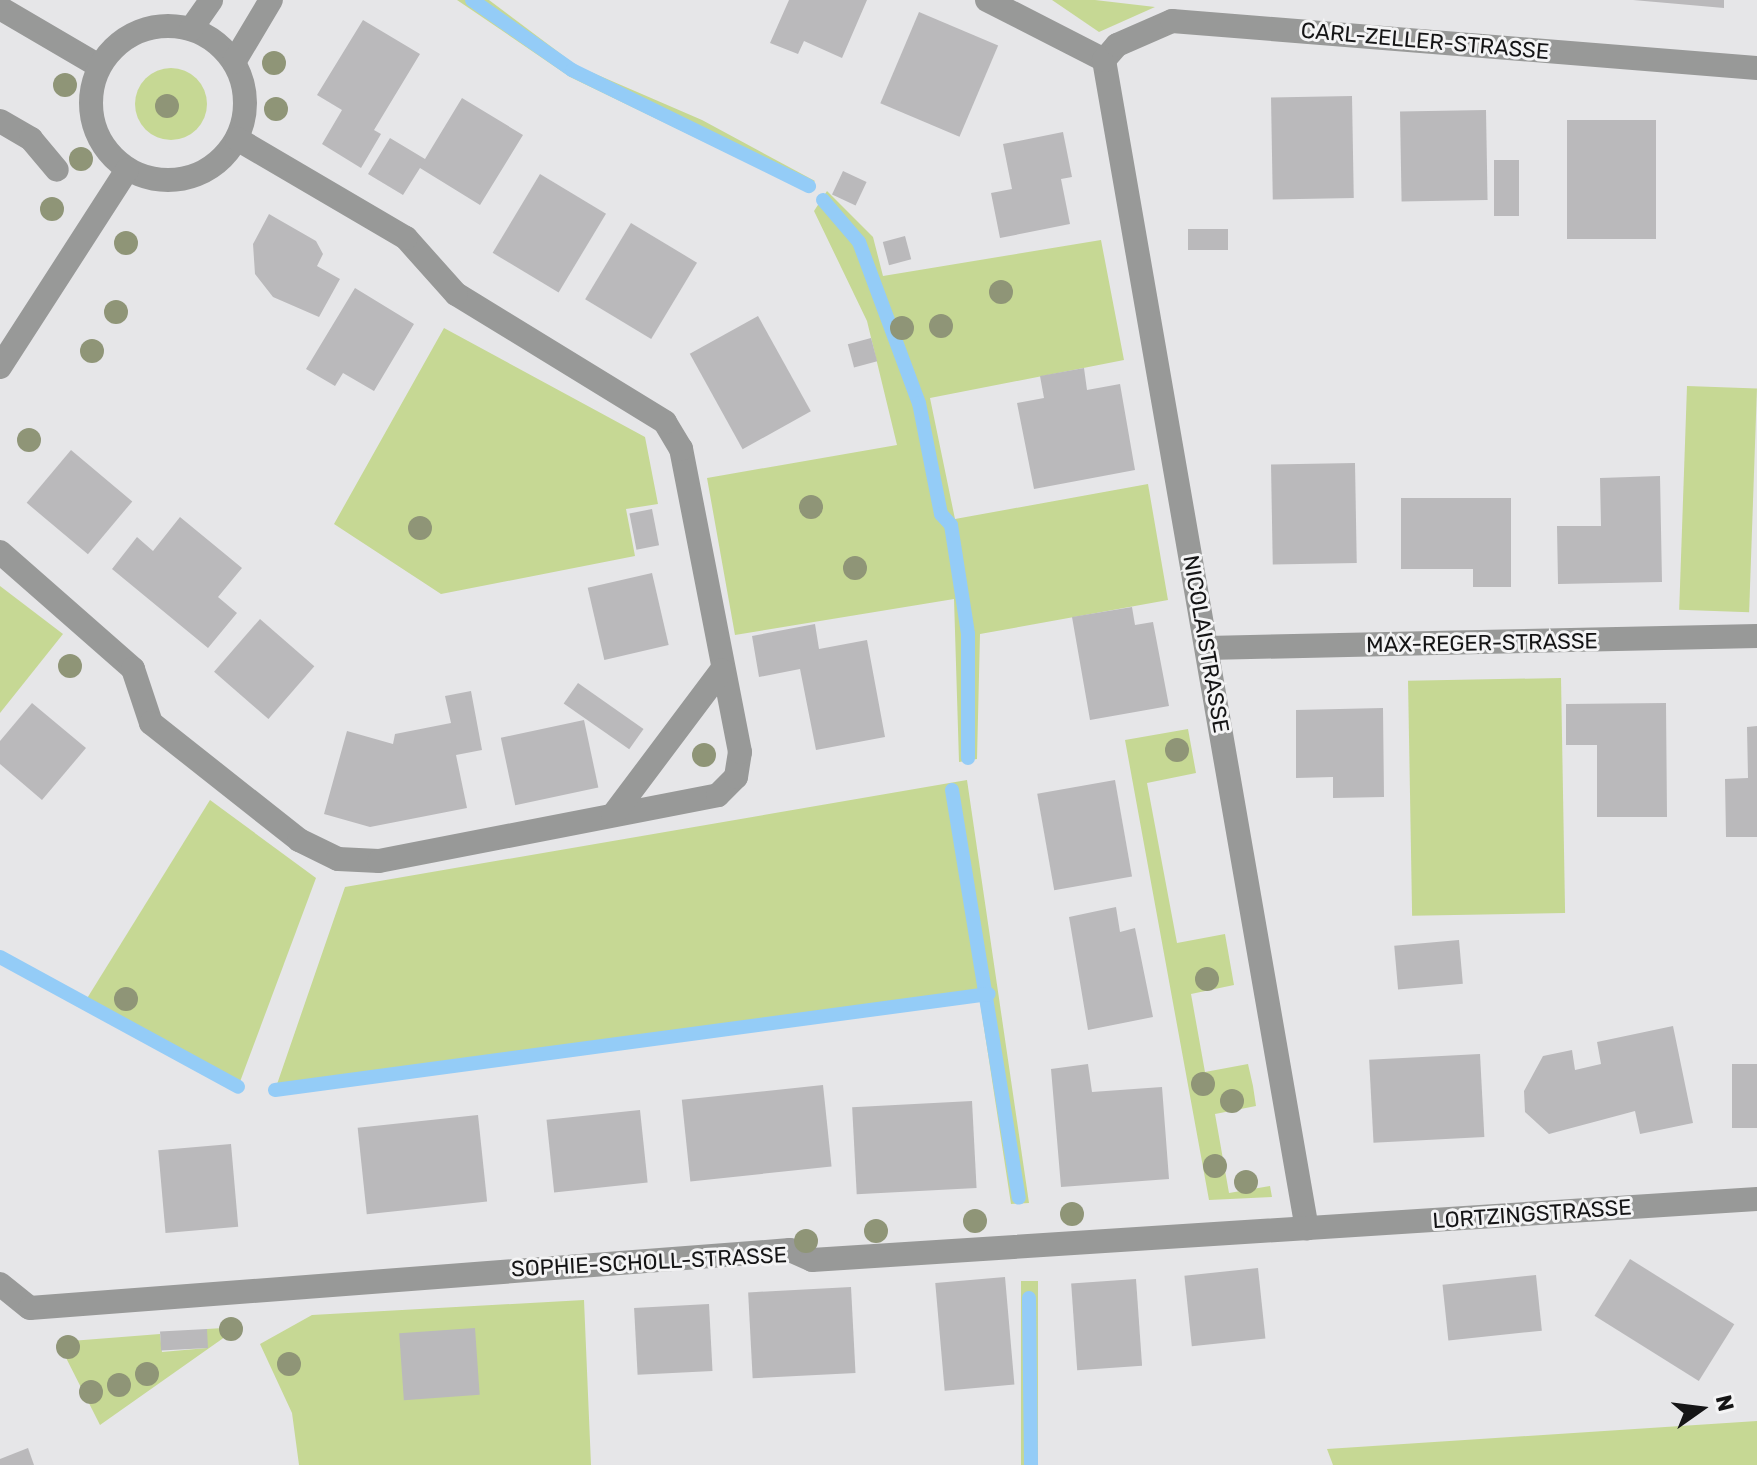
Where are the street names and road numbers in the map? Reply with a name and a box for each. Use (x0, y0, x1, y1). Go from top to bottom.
street label: CARL-ZELLER-STRASSE (1300, 17, 1550, 65)
street label: NICOLAISTRASSE (1177, 553, 1235, 735)
street label: MAX-REGER-STRASSE (1366, 628, 1598, 658)
street label: LORTZINGSTRASSE (1432, 1194, 1632, 1234)
street label: SOPHIE-SCHOLL-STRASSE (510, 1242, 788, 1282)

